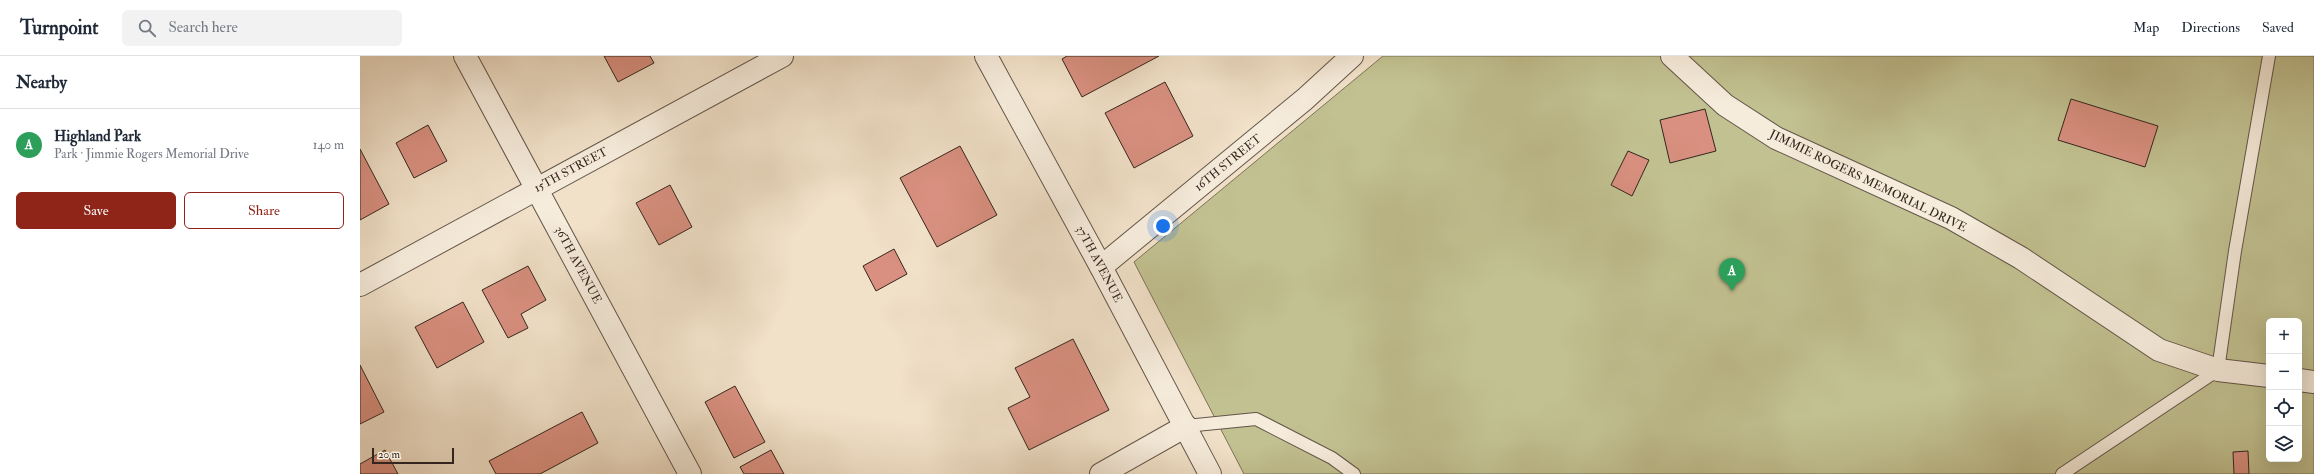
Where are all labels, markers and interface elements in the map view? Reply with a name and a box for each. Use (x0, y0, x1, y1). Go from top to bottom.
search box (122, 10, 402, 46)
text: Turnpoint (20, 16, 98, 40)
icon: search (136, 17, 158, 39)
text: Search here (168, 18, 238, 37)
text: Map (2133, 19, 2159, 36)
text: Directions (2181, 19, 2240, 36)
text: Saved (2262, 19, 2294, 36)
text: Nearby (16, 72, 67, 93)
street label: JIMMIE ROGERS MEMORIAL DRIVE (1766, 126, 1969, 236)
text: Highland Park (54, 127, 141, 146)
street label: 16TH STREET (1191, 131, 1265, 195)
text: A (25, 137, 33, 153)
text: 140 m (313, 137, 344, 153)
street label: 15TH STREET (532, 144, 610, 196)
text: Park · Jimmie Rogers Memorial Drive (54, 146, 249, 162)
button: Save (16, 192, 176, 229)
button: Share (184, 192, 344, 229)
your location (1153, 216, 1173, 236)
street label: 37TH AVENUE (1072, 223, 1126, 305)
street label: 36TH AVENUE (551, 224, 605, 307)
pin: A (1719, 258, 1745, 291)
map controls (2266, 318, 2302, 462)
button: + (2266, 318, 2302, 354)
button: − (2266, 354, 2302, 390)
button: locate (2266, 390, 2302, 426)
button: layers (2266, 426, 2302, 462)
scale bar (372, 446, 454, 465)
text: 20 m (378, 448, 400, 461)

